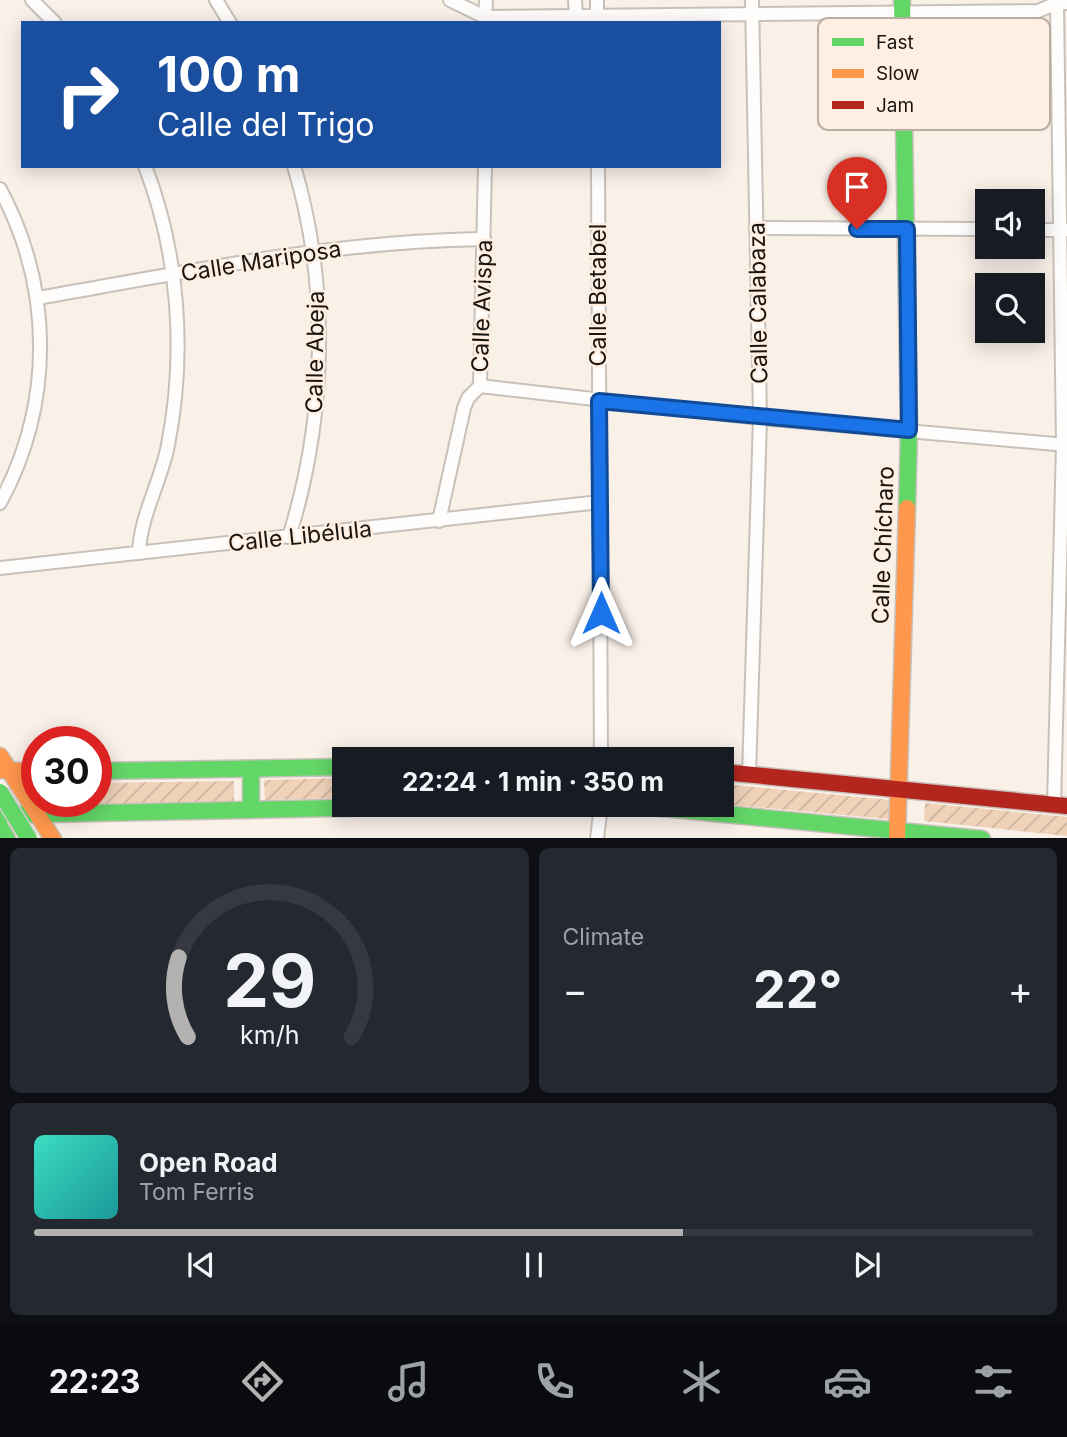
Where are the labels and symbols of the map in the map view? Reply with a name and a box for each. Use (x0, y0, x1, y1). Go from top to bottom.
legend (818, 18, 1050, 130)
text: Fast (876, 31, 914, 54)
text: Slow (876, 62, 919, 85)
text: Jam (876, 94, 914, 117)
pin (827, 157, 887, 229)
street label: Calle Calabaza (743, 222, 773, 384)
street label: Calle Betabel (584, 224, 612, 366)
street label: Calle Mariposa (179, 235, 343, 287)
street label: Calle Avispa (466, 239, 498, 373)
street label: Calle Abeja (300, 290, 330, 414)
street label: Calle Chícharo (866, 465, 900, 625)
street label: Calle Libélula (227, 515, 373, 557)
position arrow (564, 576, 638, 650)
speed limit sign: 30 (21, 726, 112, 817)

